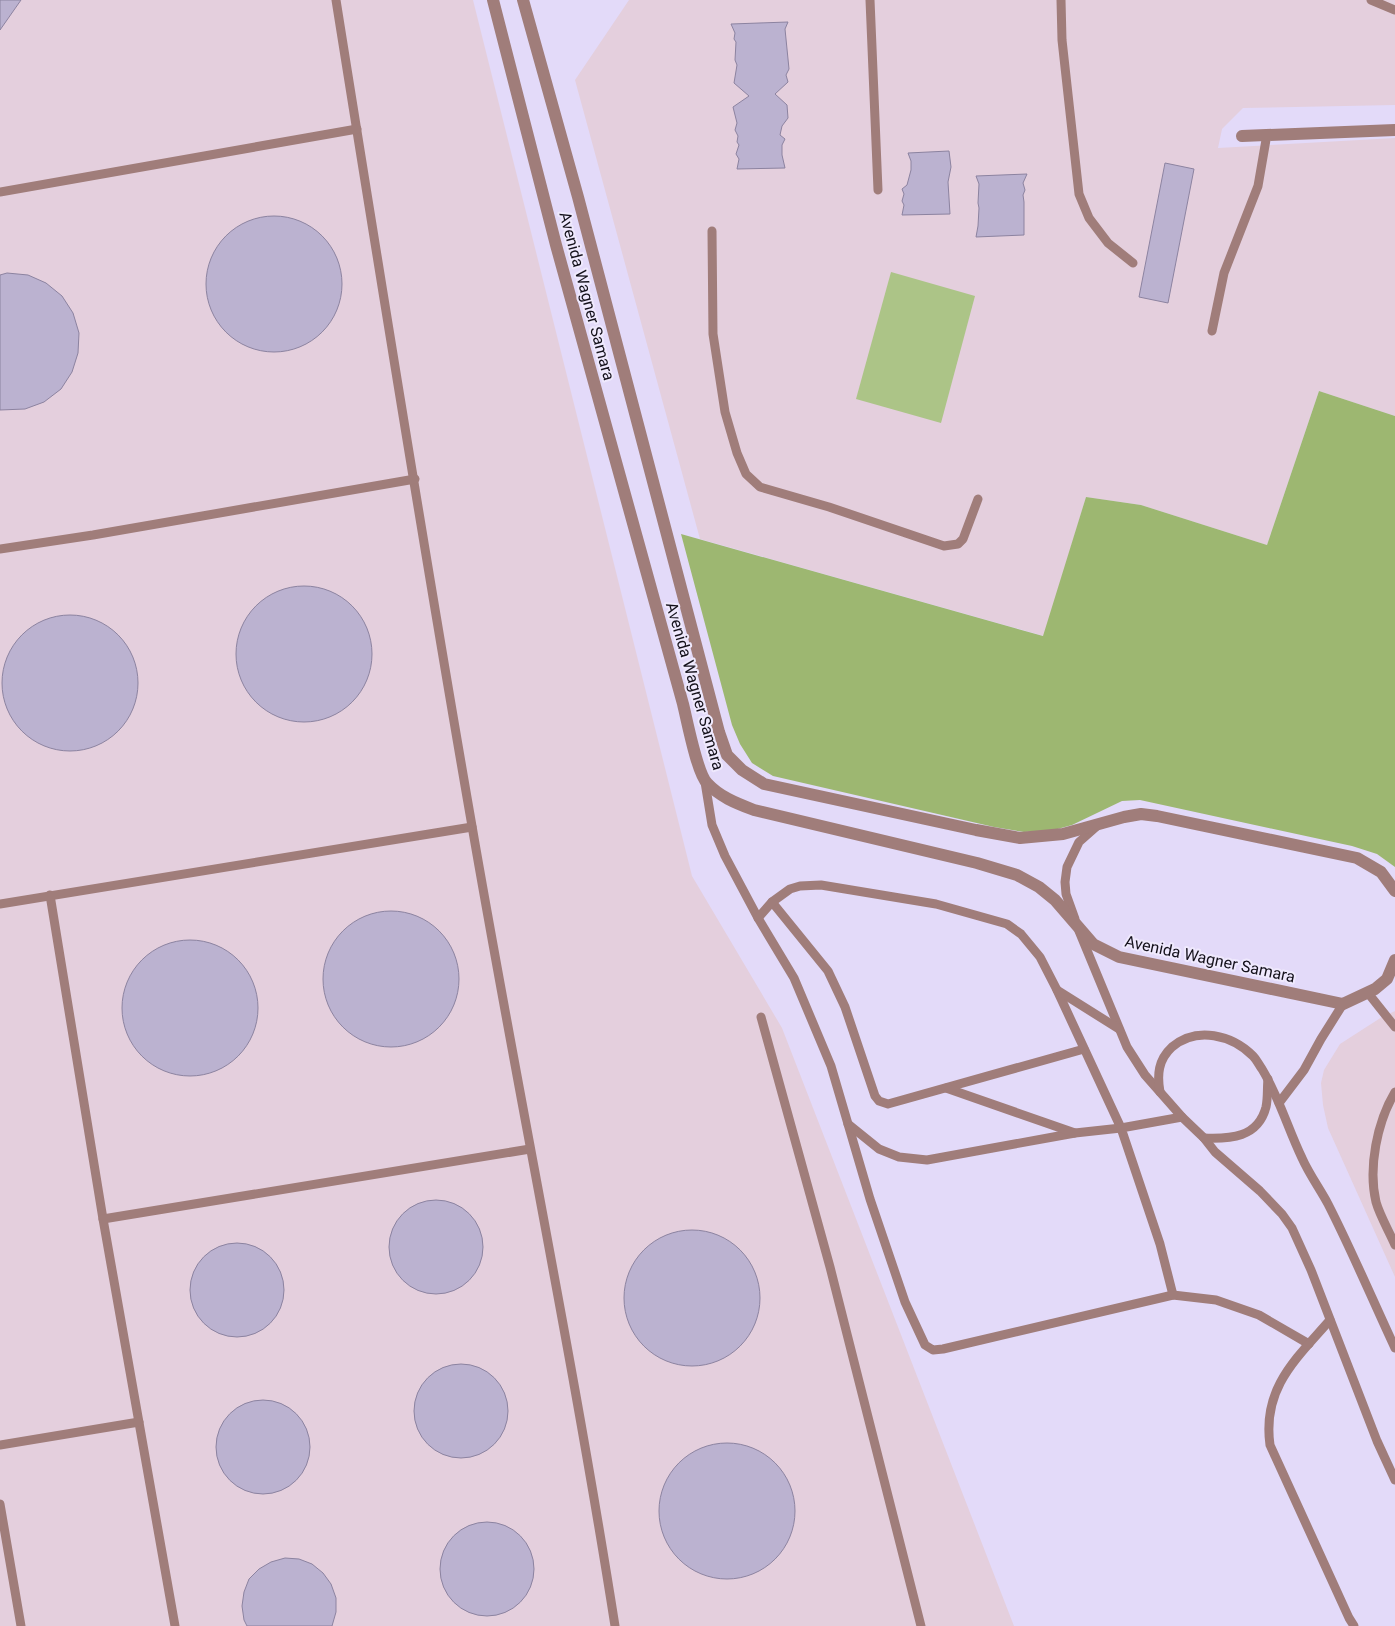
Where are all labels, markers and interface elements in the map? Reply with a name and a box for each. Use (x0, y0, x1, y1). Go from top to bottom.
street label: Avenida Wagner Samara (555, 210, 619, 382)
street label: Avenida Wagner Samara (662, 600, 728, 772)
street label: Avenida Wagner Samara (1123, 932, 1297, 986)

